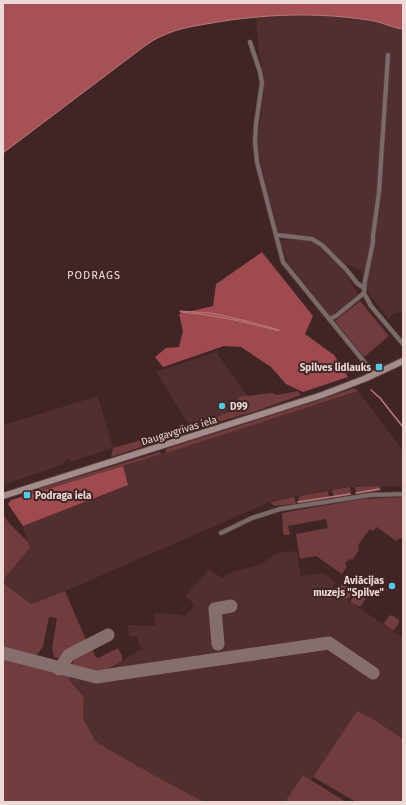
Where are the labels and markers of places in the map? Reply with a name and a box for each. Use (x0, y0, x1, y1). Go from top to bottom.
place label: Spilves lidlauks (300, 362, 371, 374)
marker: Spilves lidlauks (374, 362, 384, 372)
marker: D99 (217, 401, 227, 411)
place label: D99 (230, 401, 248, 413)
marker: Podraga iela (22, 490, 32, 500)
place label: Podraga iela (35, 490, 92, 502)
place label: Aviācijas muzejs "Spilve" (313, 575, 384, 599)
marker: Aviācijas muzejs "Spilve" (387, 581, 397, 591)

